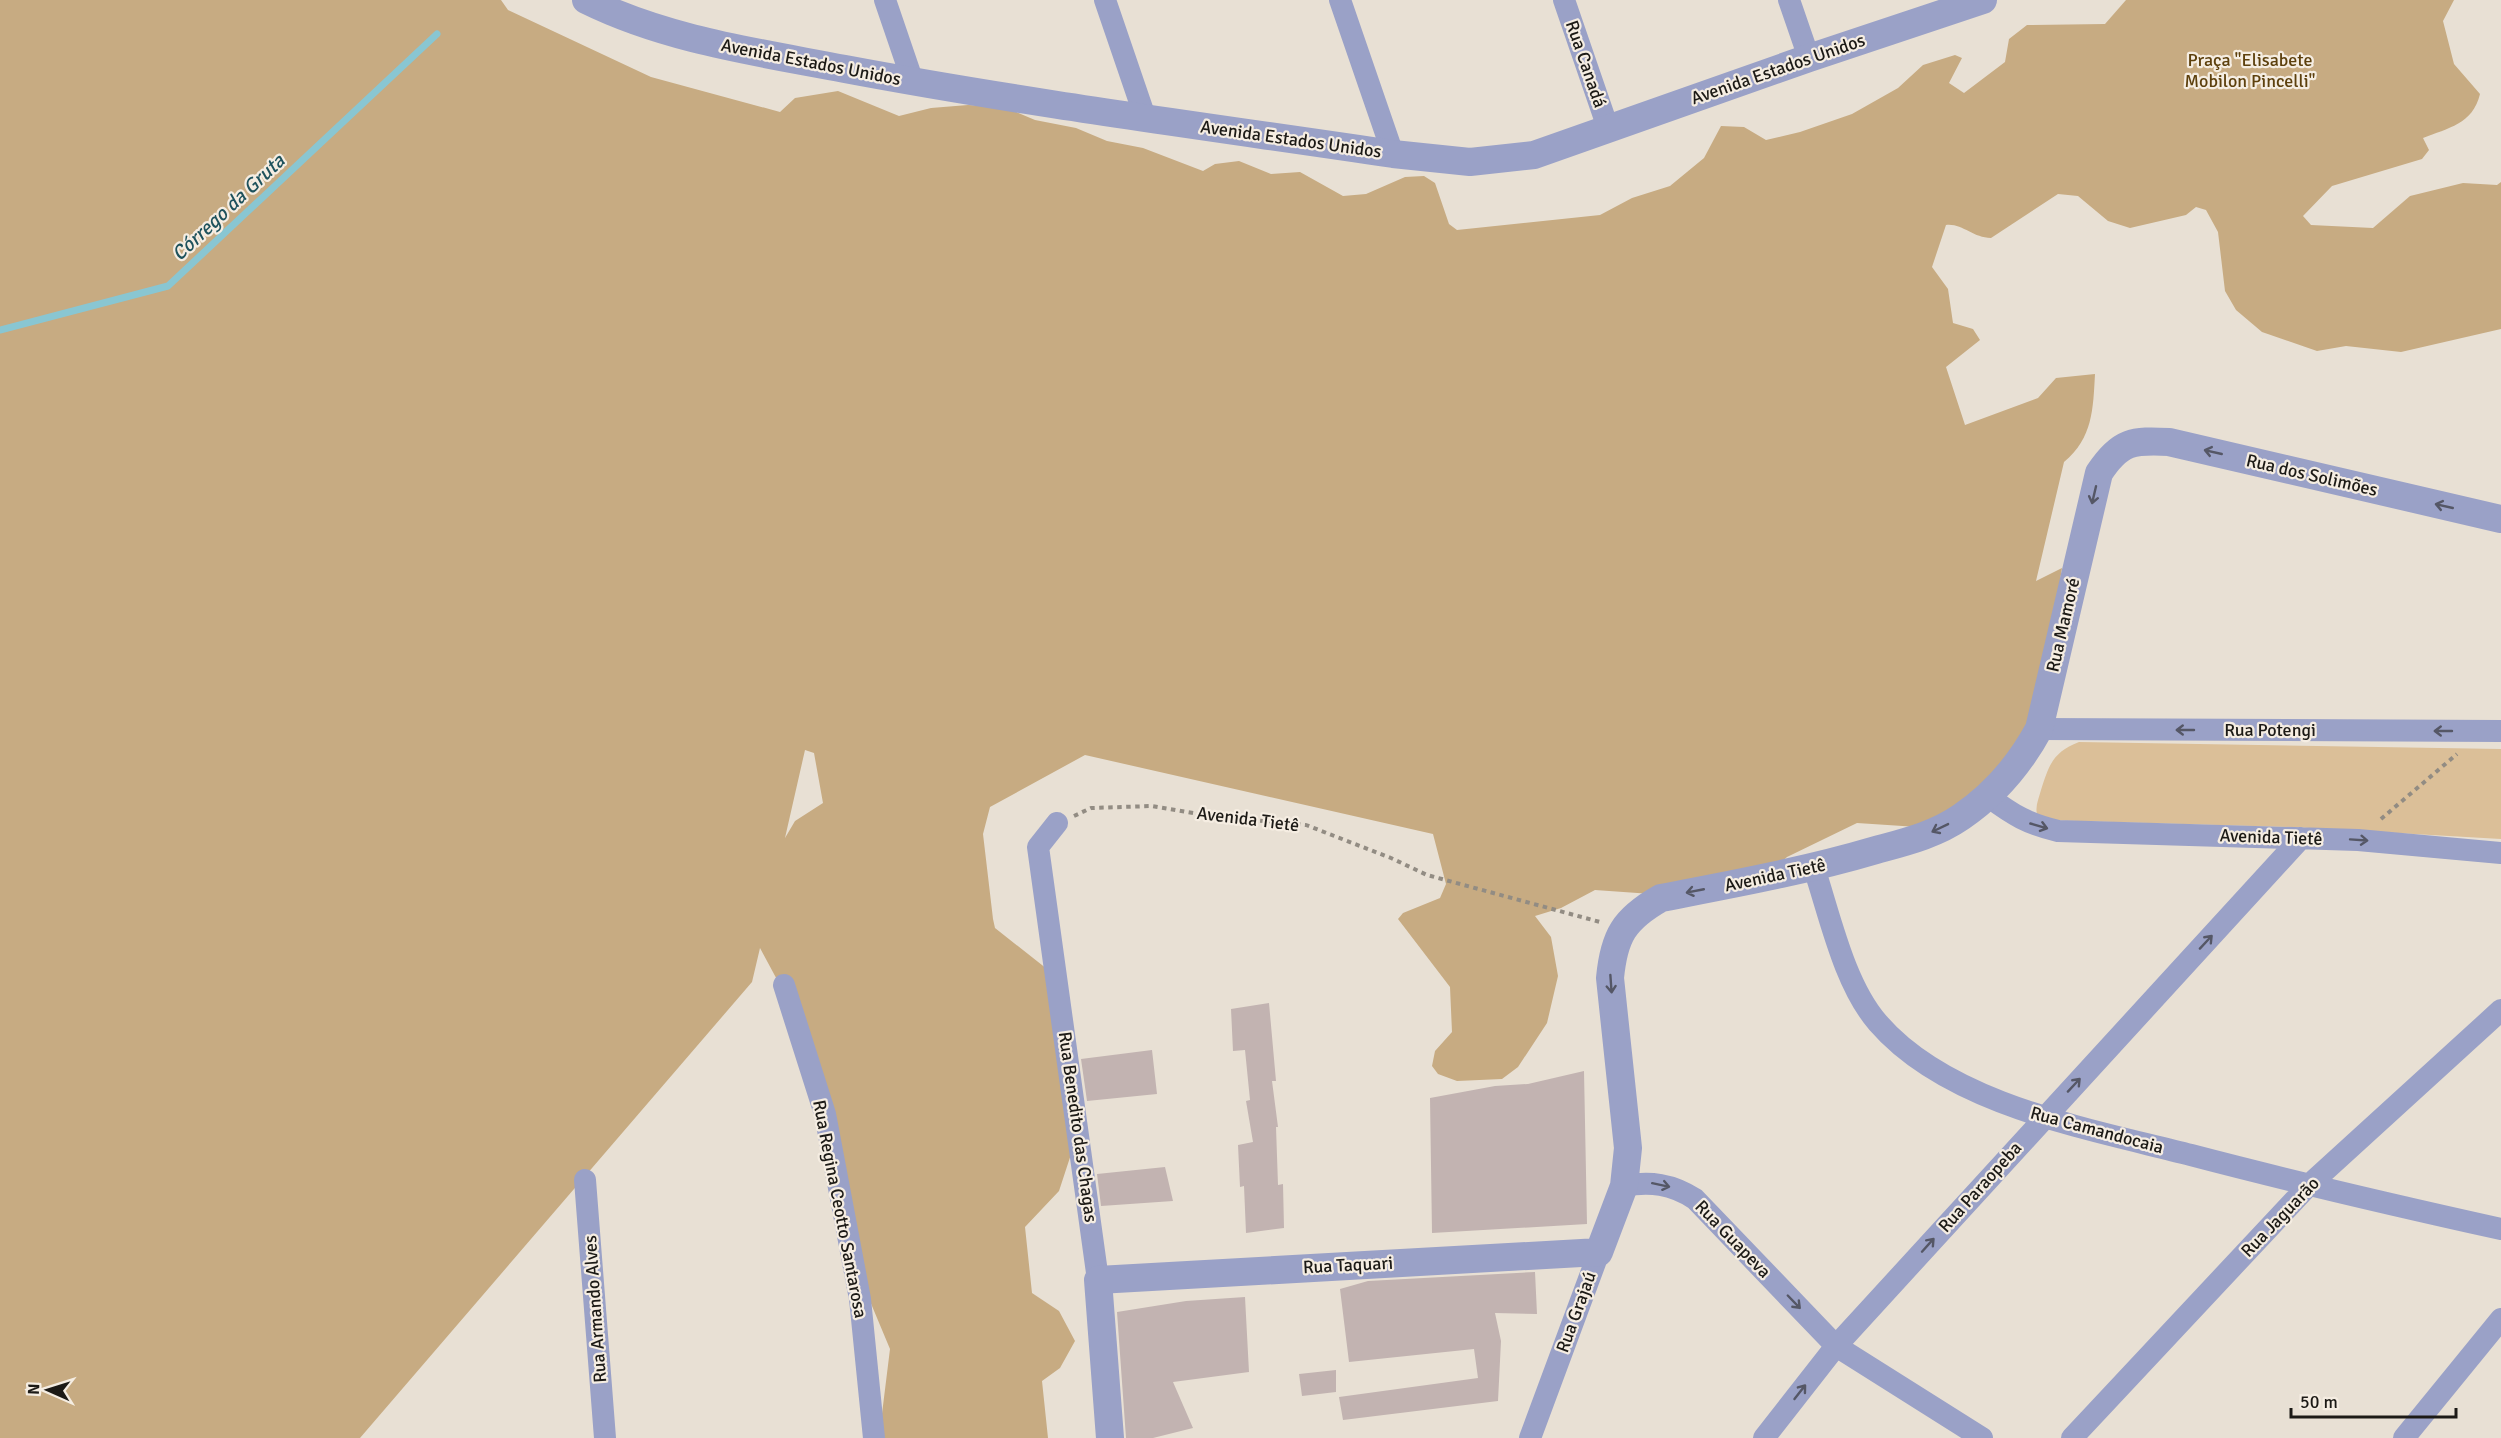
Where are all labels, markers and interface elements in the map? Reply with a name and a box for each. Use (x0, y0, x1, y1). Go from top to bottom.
street label: Rua Canadá (1561, 18, 1611, 110)
street label: Avenida Estados Unidos (1688, 29, 1868, 109)
street label: Avenida Estados Unidos (719, 34, 903, 90)
park label: Praça "Elisabete Mobilon Pincelli" (2185, 49, 2316, 92)
street label: Avenida Estados Unidos (1199, 115, 1383, 163)
water label: Córrego da Gruta (167, 148, 291, 266)
one-way arrow (2204, 446, 2223, 457)
street label: Rua dos Solimões (2244, 449, 2380, 501)
one-way arrow (2087, 485, 2099, 504)
one-way arrow (2435, 499, 2454, 511)
street label: Rua Mamoré (2041, 576, 2085, 674)
street label: Rua Potengi (2224, 719, 2316, 741)
one-way arrow (2175, 724, 2195, 736)
one-way arrow (2433, 725, 2453, 737)
street label: Avenida Tietê (1196, 802, 1300, 836)
one-way arrow (2029, 821, 2048, 832)
one-way arrow (1931, 823, 1949, 835)
street label: Avenida Tietê (2219, 824, 2323, 850)
one-way arrow (2348, 835, 2368, 846)
street label: Avenida Tietê (1722, 854, 1828, 896)
one-way arrow (1685, 886, 1705, 897)
one-way arrow (2198, 934, 2213, 949)
one-way arrow (1606, 974, 1617, 994)
street label: Rua Benedito das Chagas (1054, 1030, 1102, 1224)
one-way arrow (2066, 1078, 2080, 1093)
street label: Rua Regina Ceotto Santarosa (808, 1098, 872, 1320)
street label: Rua Camandocaia (2028, 1102, 2166, 1158)
street label: Rua Paraopeba (1934, 1137, 2026, 1237)
street label: Rua Jaguarão (2236, 1172, 2324, 1262)
one-way arrow (1650, 1180, 1670, 1191)
street label: Rua Guapeva (1691, 1196, 1775, 1282)
street label: Rua Armando Alves (579, 1234, 611, 1384)
one-way arrow (1921, 1237, 1935, 1252)
street label: Rua Taquari (1302, 1252, 1394, 1278)
street label: Rua Grajaú (1551, 1269, 1601, 1355)
one-way arrow (1786, 1294, 1801, 1309)
north arrow (18, 1360, 78, 1420)
scale bar (2291, 1381, 2456, 1419)
text: N (24, 1383, 44, 1395)
one-way arrow (1794, 1384, 1807, 1400)
text: 50 m (2300, 1391, 2338, 1413)

